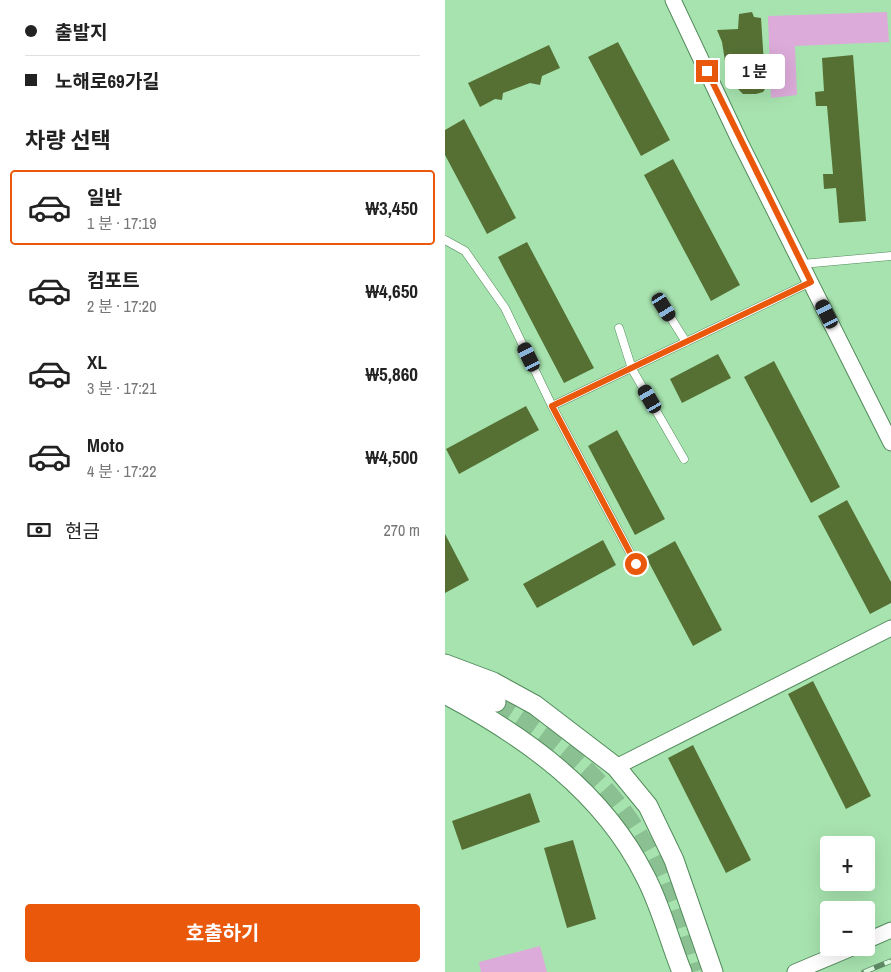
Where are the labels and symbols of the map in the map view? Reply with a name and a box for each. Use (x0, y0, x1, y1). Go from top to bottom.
callout: 1 분 (725, 54, 785, 88)
route end (696, 60, 718, 82)
car (649, 290, 678, 324)
car (813, 297, 840, 331)
car (515, 340, 542, 374)
car (636, 382, 663, 416)
route start (625, 553, 647, 575)

